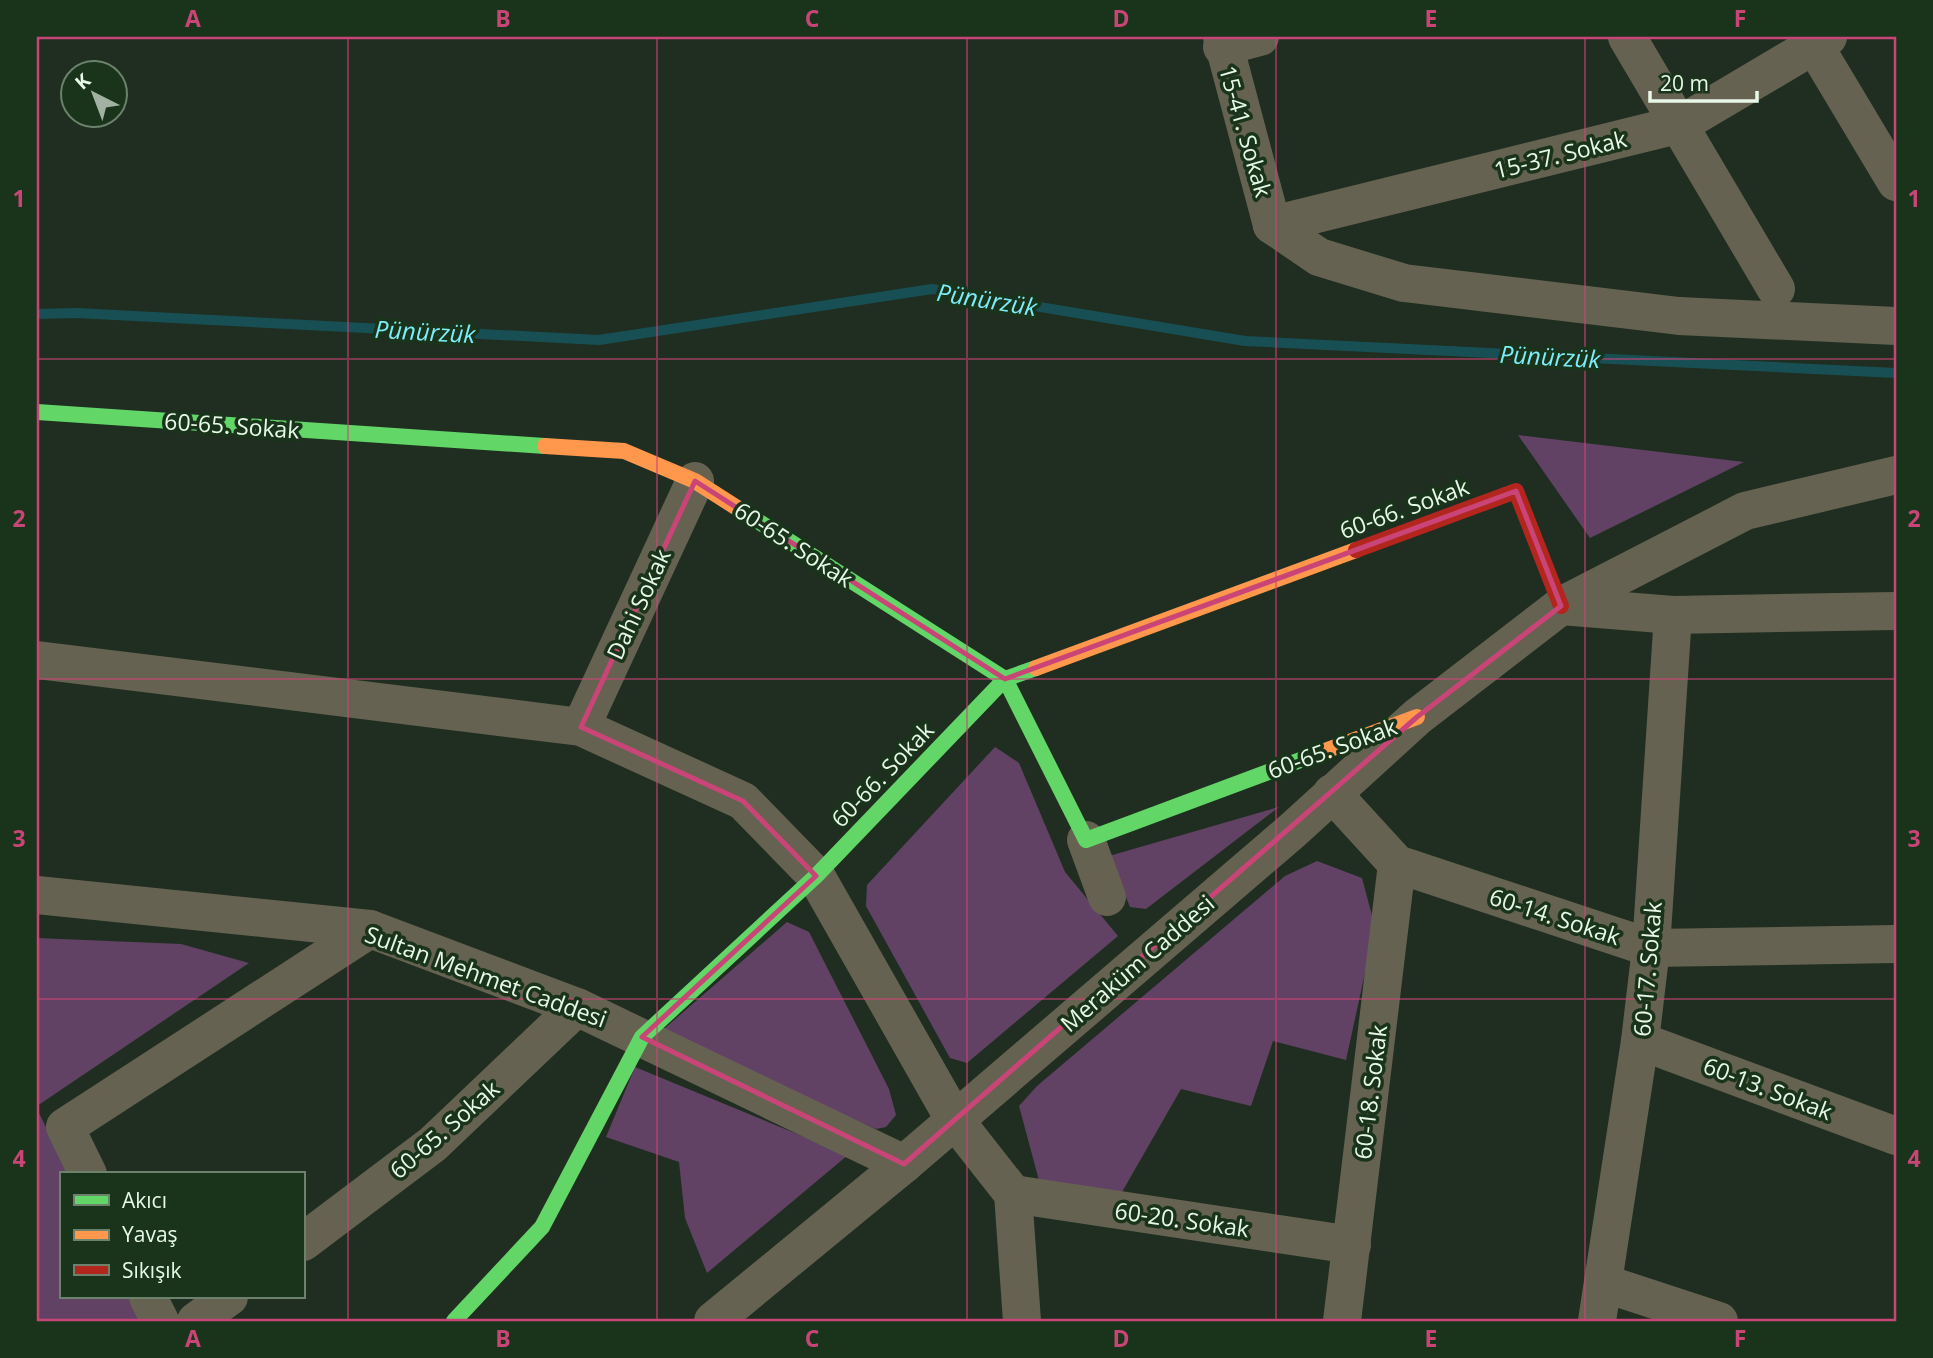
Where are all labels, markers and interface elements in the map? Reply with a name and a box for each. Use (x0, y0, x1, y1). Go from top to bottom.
text: A (185, 2, 201, 34)
text: B (495, 2, 511, 34)
text: C (805, 2, 819, 34)
text: D (1112, 2, 1130, 34)
text: E (1425, 2, 1437, 34)
text: F (1734, 2, 1746, 34)
north arrow (60, 60, 130, 130)
scale bar (1650, 60, 1756, 104)
street label: 15-41. Sokak (1212, 62, 1280, 200)
text: K (69, 67, 96, 95)
text: 20 m (1660, 69, 1709, 97)
street label: 15-37. Sokak (1490, 122, 1630, 186)
text: 1 (12, 182, 26, 214)
text: 1 (1907, 182, 1921, 214)
water label: Pünürzük (935, 275, 1041, 323)
water label: Pünürzük (374, 312, 477, 350)
water label: Pünürzük (1499, 337, 1602, 375)
street label: 60-65. Sokak (163, 404, 301, 446)
street label: 60-66. Sokak (1335, 470, 1473, 546)
street label: 60-65. Sokak (728, 494, 860, 594)
text: 2 (12, 502, 26, 534)
text: 2 (1907, 502, 1921, 534)
street label: Dahi Sokak (598, 543, 678, 665)
street label: 60-65. Sokak (1263, 710, 1401, 786)
street label: 60-66. Sokak (823, 714, 941, 834)
text: 3 (12, 822, 26, 854)
text: 3 (1907, 822, 1921, 854)
street label: 60-14. Sokak (1486, 880, 1624, 952)
street label: Meraküm Caddesi (1053, 887, 1221, 1039)
street label: 60-17. Sokak (1625, 900, 1669, 1038)
street label: Sultan Mehmet Caddesi (361, 917, 611, 1035)
street label: 60-18. Sokak (1346, 1023, 1394, 1161)
street label: 60-13. Sokak (1699, 1049, 1837, 1127)
street label: 60-65. Sokak (382, 1073, 506, 1185)
text: 4 (12, 1142, 26, 1174)
text: 4 (1907, 1142, 1921, 1174)
legend (60, 1172, 304, 1298)
text: Akıcı (122, 1186, 167, 1214)
street label: 60-20. Sokak (1113, 1194, 1251, 1244)
text: Yavaş (122, 1220, 178, 1248)
text: Sıkışık (122, 1256, 182, 1284)
text: A (185, 1322, 201, 1354)
text: B (495, 1322, 511, 1354)
text: C (805, 1322, 819, 1354)
text: D (1112, 1322, 1130, 1354)
text: E (1425, 1322, 1437, 1354)
text: F (1734, 1322, 1746, 1354)

